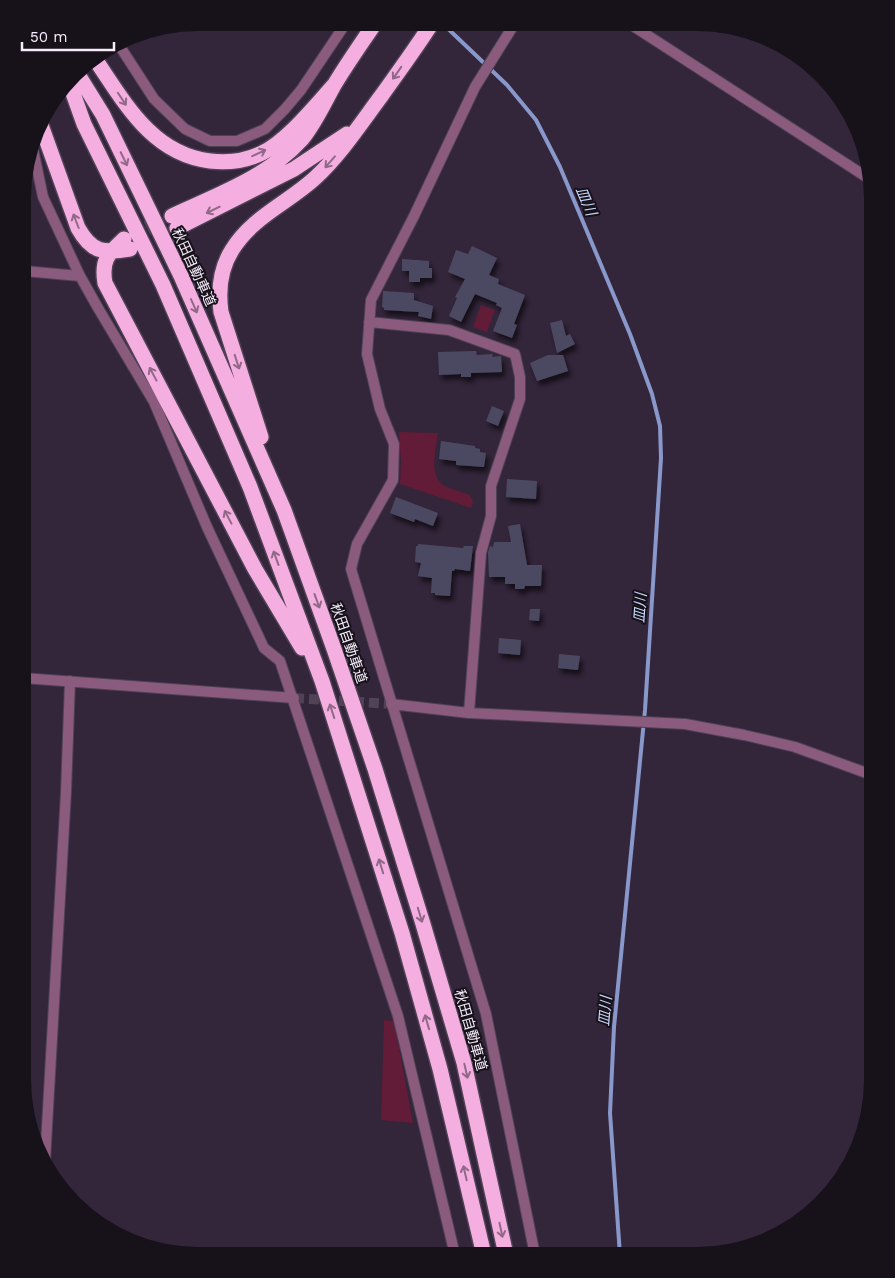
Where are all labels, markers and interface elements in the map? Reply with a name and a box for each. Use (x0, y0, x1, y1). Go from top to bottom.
scale bar (22, 20, 115, 52)
text: 50 m (30, 28, 67, 46)
one-way arrow (392, 66, 402, 80)
one-way arrow (117, 92, 127, 106)
one-way arrow (252, 148, 267, 158)
one-way arrow (120, 151, 129, 166)
one-way arrow (325, 155, 336, 168)
water label: 皿川 (572, 184, 601, 220)
one-way arrow (206, 206, 221, 215)
one-way arrow (71, 214, 80, 229)
street label: 秋田自動車道 (169, 226, 219, 308)
one-way arrow (190, 298, 200, 313)
one-way arrow (233, 354, 243, 370)
one-way arrow (147, 367, 157, 381)
one-way arrow (223, 510, 233, 525)
one-way arrow (271, 551, 280, 567)
water label: 皿川 (630, 590, 650, 624)
one-way arrow (313, 593, 322, 608)
street label: 秋田自動車道 (328, 601, 370, 685)
one-way arrow (326, 703, 336, 719)
one-way arrow (376, 858, 386, 874)
one-way arrow (416, 907, 426, 923)
street label: 秋田自動車道 (452, 987, 490, 1073)
water label: 皿川 (595, 993, 615, 1027)
one-way arrow (422, 1014, 431, 1030)
one-way arrow (462, 1063, 471, 1079)
one-way arrow (460, 1166, 469, 1182)
one-way arrow (497, 1222, 507, 1238)

